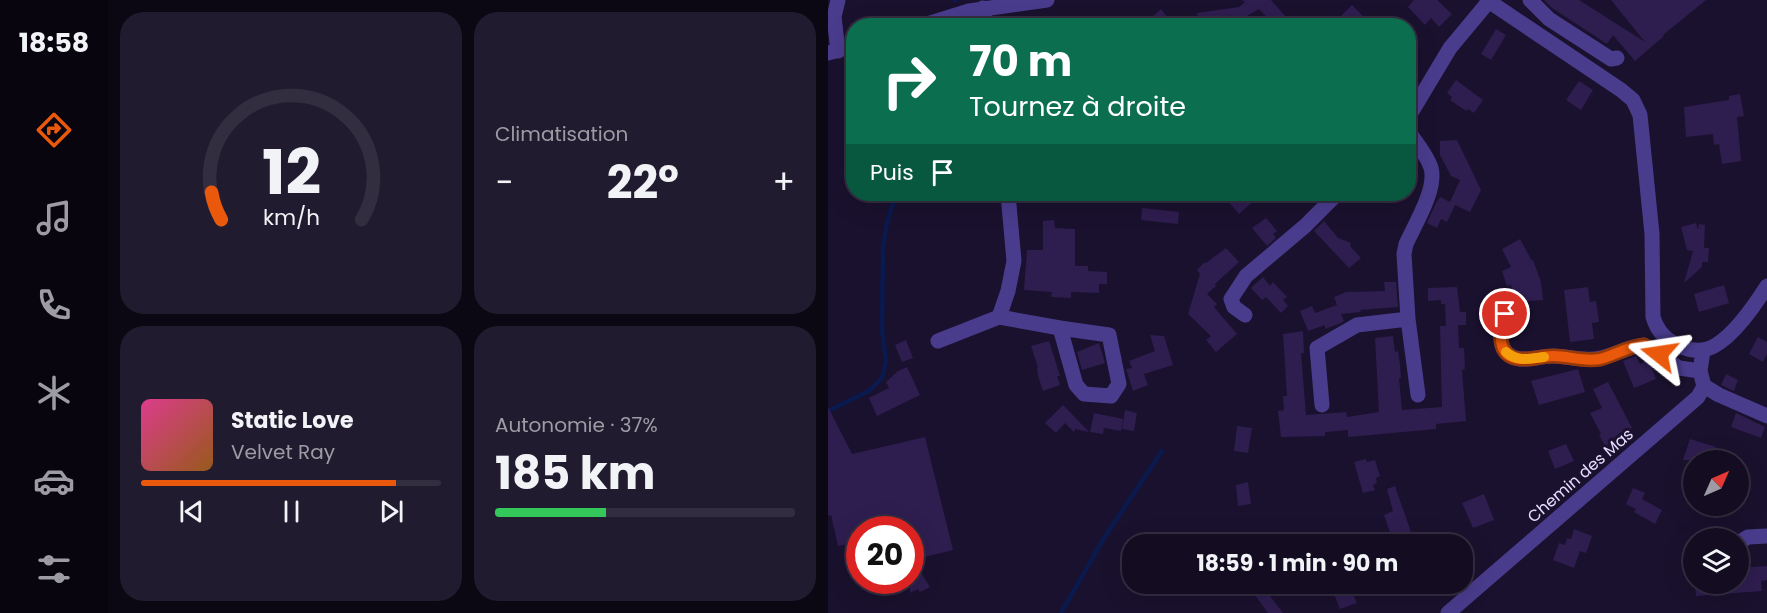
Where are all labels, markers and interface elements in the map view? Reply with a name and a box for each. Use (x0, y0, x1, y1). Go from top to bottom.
text: 18:58 (19, 24, 89, 61)
text: 70 m (969, 32, 1072, 91)
icon: right (870, 42, 948, 120)
text: Tournez à droite (969, 88, 1186, 125)
icon: directions (33, 109, 75, 151)
text: Climatisation (495, 120, 628, 148)
text: 12 (261, 128, 321, 216)
text: 22° (607, 151, 679, 214)
icon: arrive (926, 156, 959, 189)
text: Puis (870, 157, 914, 188)
text: − (495, 159, 513, 206)
text: + (772, 159, 795, 206)
icon: music (33, 197, 75, 239)
text: km/h (262, 202, 320, 233)
icon: phone (33, 284, 75, 326)
pin (1479, 288, 1530, 339)
icon: arrive (1488, 297, 1521, 330)
position arrow (1627, 322, 1691, 386)
icon: climate (33, 372, 75, 414)
text: Static Love (231, 405, 354, 436)
text: Autonomie · 37% (495, 411, 658, 439)
street label: Chemin des Mas (1522, 423, 1638, 528)
text: Velvet Ray (231, 438, 335, 466)
text: 185 km (495, 442, 655, 505)
north arrow (1683, 450, 1749, 516)
map controls (1683, 450, 1749, 594)
icon: car (33, 460, 75, 502)
icon: previous (175, 495, 208, 528)
icon: pause (275, 495, 308, 528)
icon: next (375, 495, 408, 528)
speed limit sign: 20 (846, 516, 924, 594)
button: layers (1683, 528, 1749, 594)
icon: filters (33, 548, 75, 590)
text: 18:59 · 1 min · 90 m (1197, 548, 1398, 579)

